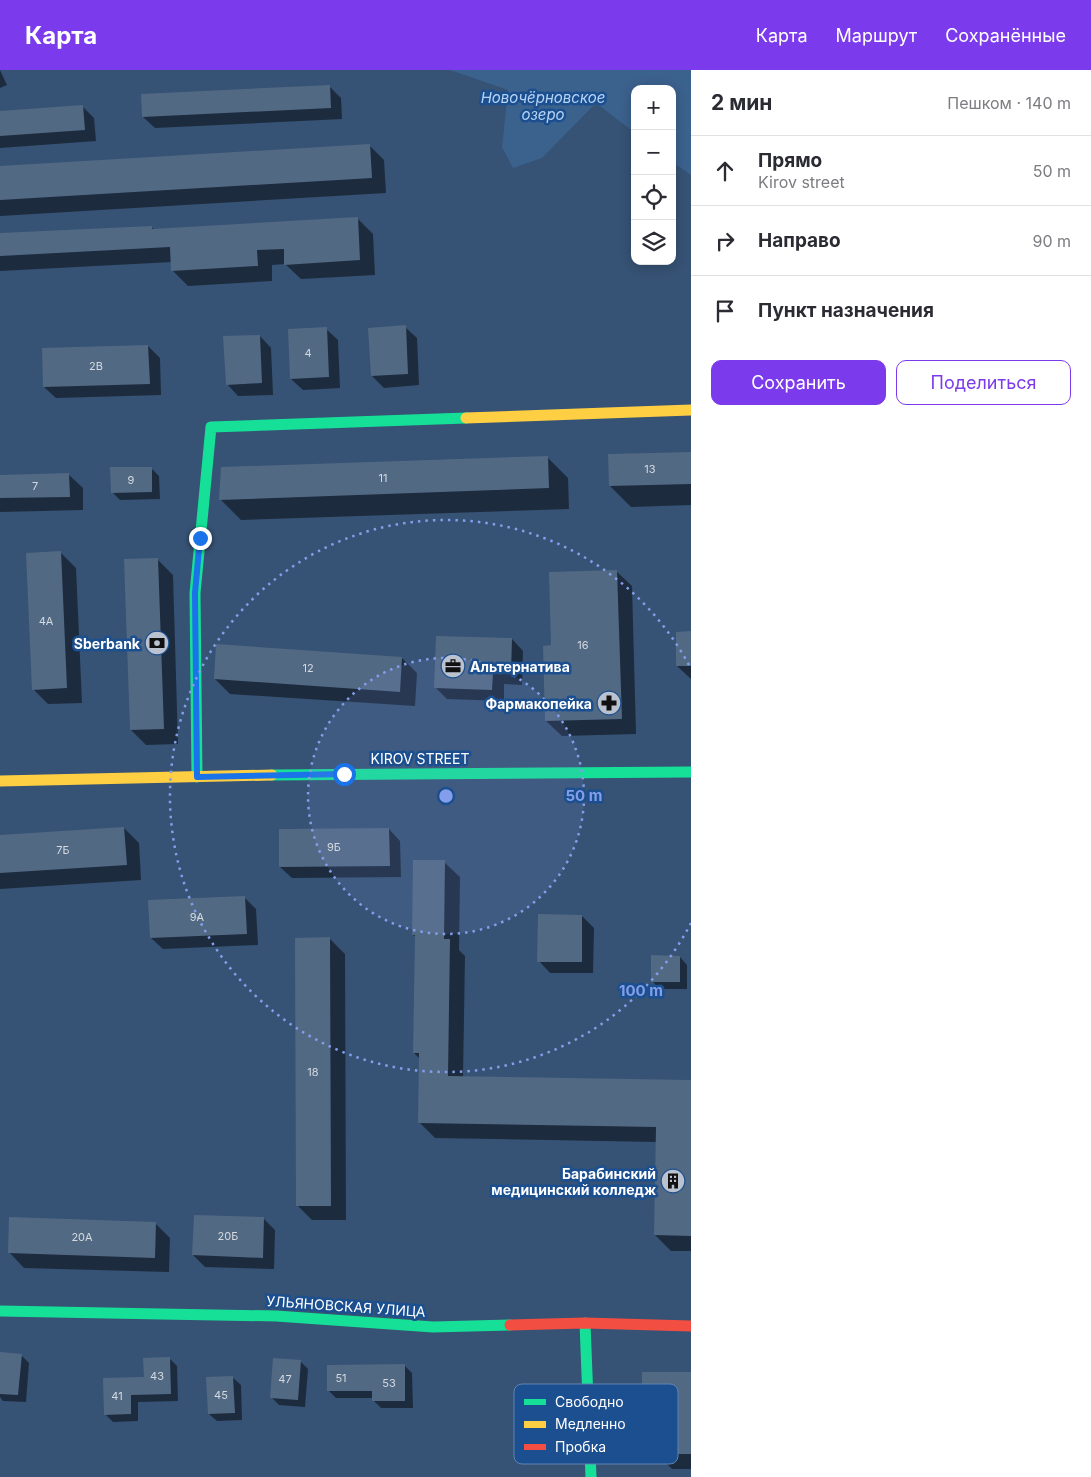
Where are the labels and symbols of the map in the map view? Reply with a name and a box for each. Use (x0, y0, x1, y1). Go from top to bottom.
water label: Новочёрновское озеро (481, 88, 605, 124)
house number: 4 (304, 346, 312, 360)
house number: 2В (89, 359, 103, 373)
house number: 13 (644, 462, 656, 476)
house number: 11 (379, 471, 387, 485)
house number: 9 (128, 473, 135, 487)
house number: 7 (32, 479, 38, 493)
route end (189, 527, 212, 550)
house number: 4А (39, 614, 54, 628)
bank icon: Sberbank (144, 630, 170, 656)
place label: Sberbank (74, 635, 141, 652)
house number: 16 (577, 638, 589, 652)
office icon: Альтернатива (440, 653, 466, 679)
place label: Альтернатива (470, 658, 570, 675)
house number: 12 (302, 661, 314, 675)
pharmacy icon: Фармакопейка (596, 690, 622, 716)
place label: Фармакопейка (485, 695, 592, 712)
street label: KIROV STREET (371, 750, 469, 767)
route start (333, 763, 356, 786)
text: 50 m (566, 786, 602, 805)
centre of rings (437, 787, 455, 805)
house number: 9Б (327, 840, 341, 854)
house number: 7Б (56, 843, 70, 857)
house number: 9А (190, 910, 205, 924)
text: 100 m (619, 981, 663, 1000)
house number: 18 (307, 1065, 319, 1079)
place label: Барабинский медицинский колледж (491, 1165, 656, 1198)
building icon: Барабинский медицинский колледж (660, 1168, 686, 1194)
house number: 20Б (218, 1229, 238, 1243)
house number: 20А (71, 1230, 93, 1244)
street label: УЛЬЯНОВСКАЯ УЛИЦА (266, 1292, 426, 1320)
house number: 43 (150, 1369, 164, 1383)
house number: 51 (335, 1371, 347, 1385)
house number: 47 (278, 1372, 292, 1386)
house number: 53 (382, 1376, 396, 1390)
legend (514, 1384, 678, 1464)
house number: 45 (214, 1388, 228, 1402)
house number: 41 (111, 1389, 123, 1403)
text: Свободно (555, 1393, 624, 1410)
text: Медленно (555, 1415, 626, 1432)
text: Пробка (555, 1438, 606, 1455)

